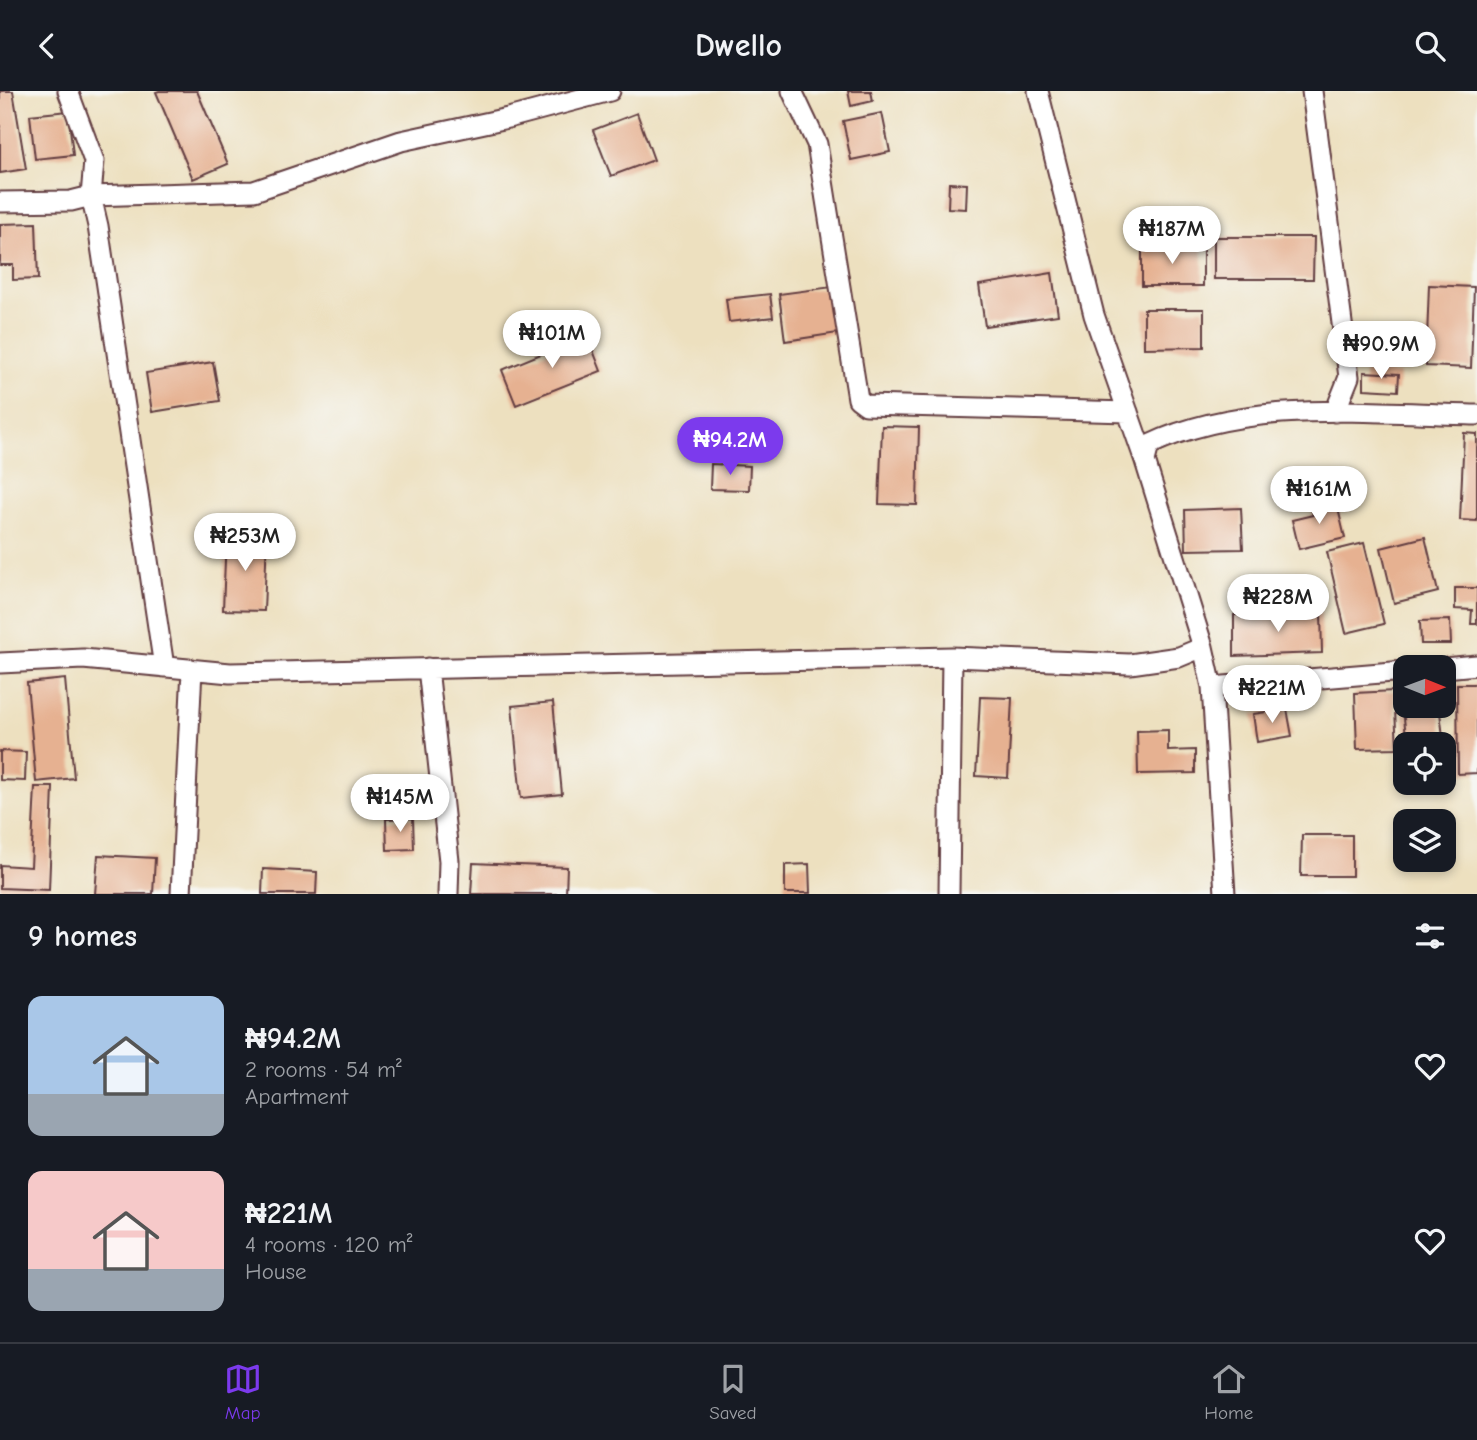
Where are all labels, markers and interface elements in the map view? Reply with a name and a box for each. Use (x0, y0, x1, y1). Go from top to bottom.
icon: back (28, 27, 66, 65)
text: Dwello (695, 27, 782, 64)
icon: search (1411, 27, 1449, 65)
pin: ₦187M (1123, 207, 1221, 266)
text: ₦187M (1139, 215, 1205, 242)
pin: ₦101M (503, 310, 601, 370)
text: ₦101M (519, 319, 585, 346)
pin: ₦90.9M (1324, 321, 1438, 381)
text: ₦90.9M (1343, 330, 1419, 357)
pin: ₦94.2M (673, 417, 787, 477)
text: ₦94.2M (693, 426, 767, 453)
pin: ₦161M (1270, 467, 1368, 526)
text: ₦161M (1286, 475, 1352, 502)
pin: ₦253M (196, 513, 294, 573)
text: ₦253M (210, 522, 280, 549)
pin: ₦228M (1229, 575, 1327, 634)
text: ₦228M (1243, 583, 1313, 610)
north arrow (1393, 655, 1456, 717)
map controls (1393, 655, 1456, 872)
pin: ₦221M (1223, 665, 1321, 725)
text: ₦221M (1238, 674, 1306, 701)
button: locate (1393, 732, 1456, 795)
pin: ₦145M (351, 775, 449, 834)
text: ₦145M (367, 783, 433, 810)
button: layers (1393, 809, 1456, 872)
icon: filters (1411, 917, 1449, 955)
text: 9 homes (28, 919, 137, 954)
text: ₦94.2M (245, 1021, 341, 1056)
icon: home (84, 1024, 168, 1108)
icon: heart (1411, 1047, 1449, 1085)
text: 2 rooms · 54 m² (245, 1056, 402, 1083)
text: Apartment (245, 1083, 348, 1110)
text: ₦221M (245, 1196, 333, 1231)
icon: home (84, 1199, 168, 1283)
icon: heart (1411, 1222, 1449, 1260)
text: 4 rooms · 120 m² (245, 1231, 412, 1258)
text: House (245, 1258, 307, 1285)
tab: Map (224, 1360, 262, 1424)
tab: Saved (709, 1360, 757, 1424)
tab: Home (1204, 1360, 1253, 1424)

